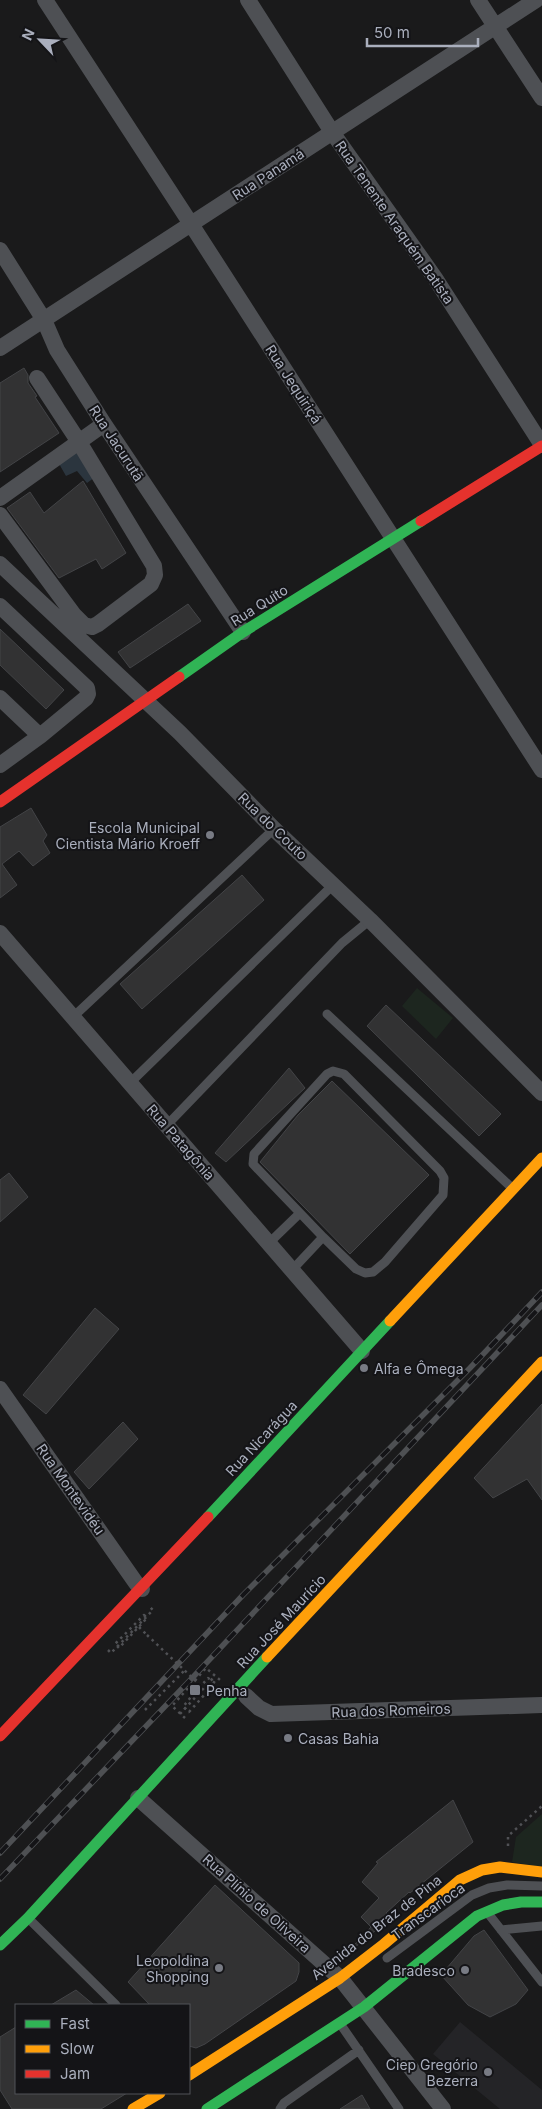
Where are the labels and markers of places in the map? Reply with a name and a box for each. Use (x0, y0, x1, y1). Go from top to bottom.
place label: Escola Municipal Cientista Mário Kroeff (56, 819, 200, 852)
marker: Escola Municipal Cientista Mário Kroeff (204, 829, 216, 841)
place label: Alfa e Ômega (374, 1360, 464, 1377)
marker: Alfa e Ômega (358, 1362, 370, 1374)
place label: Penha (206, 1682, 247, 1699)
marker: Penha (188, 1683, 202, 1697)
place label: Casas Bahia (298, 1730, 379, 1747)
marker: Casas Bahia (282, 1732, 294, 1744)
place label: Leopoldina Shopping (136, 1952, 209, 1985)
marker: Leopoldina Shopping (213, 1962, 225, 1974)
place label: Bradesco (392, 1962, 455, 1979)
marker: Bradesco (459, 1964, 471, 1976)
place label: Ciep Gregório Bezerra (386, 2056, 478, 2089)
marker: Ciep Gregório Bezerra (482, 2066, 494, 2078)

